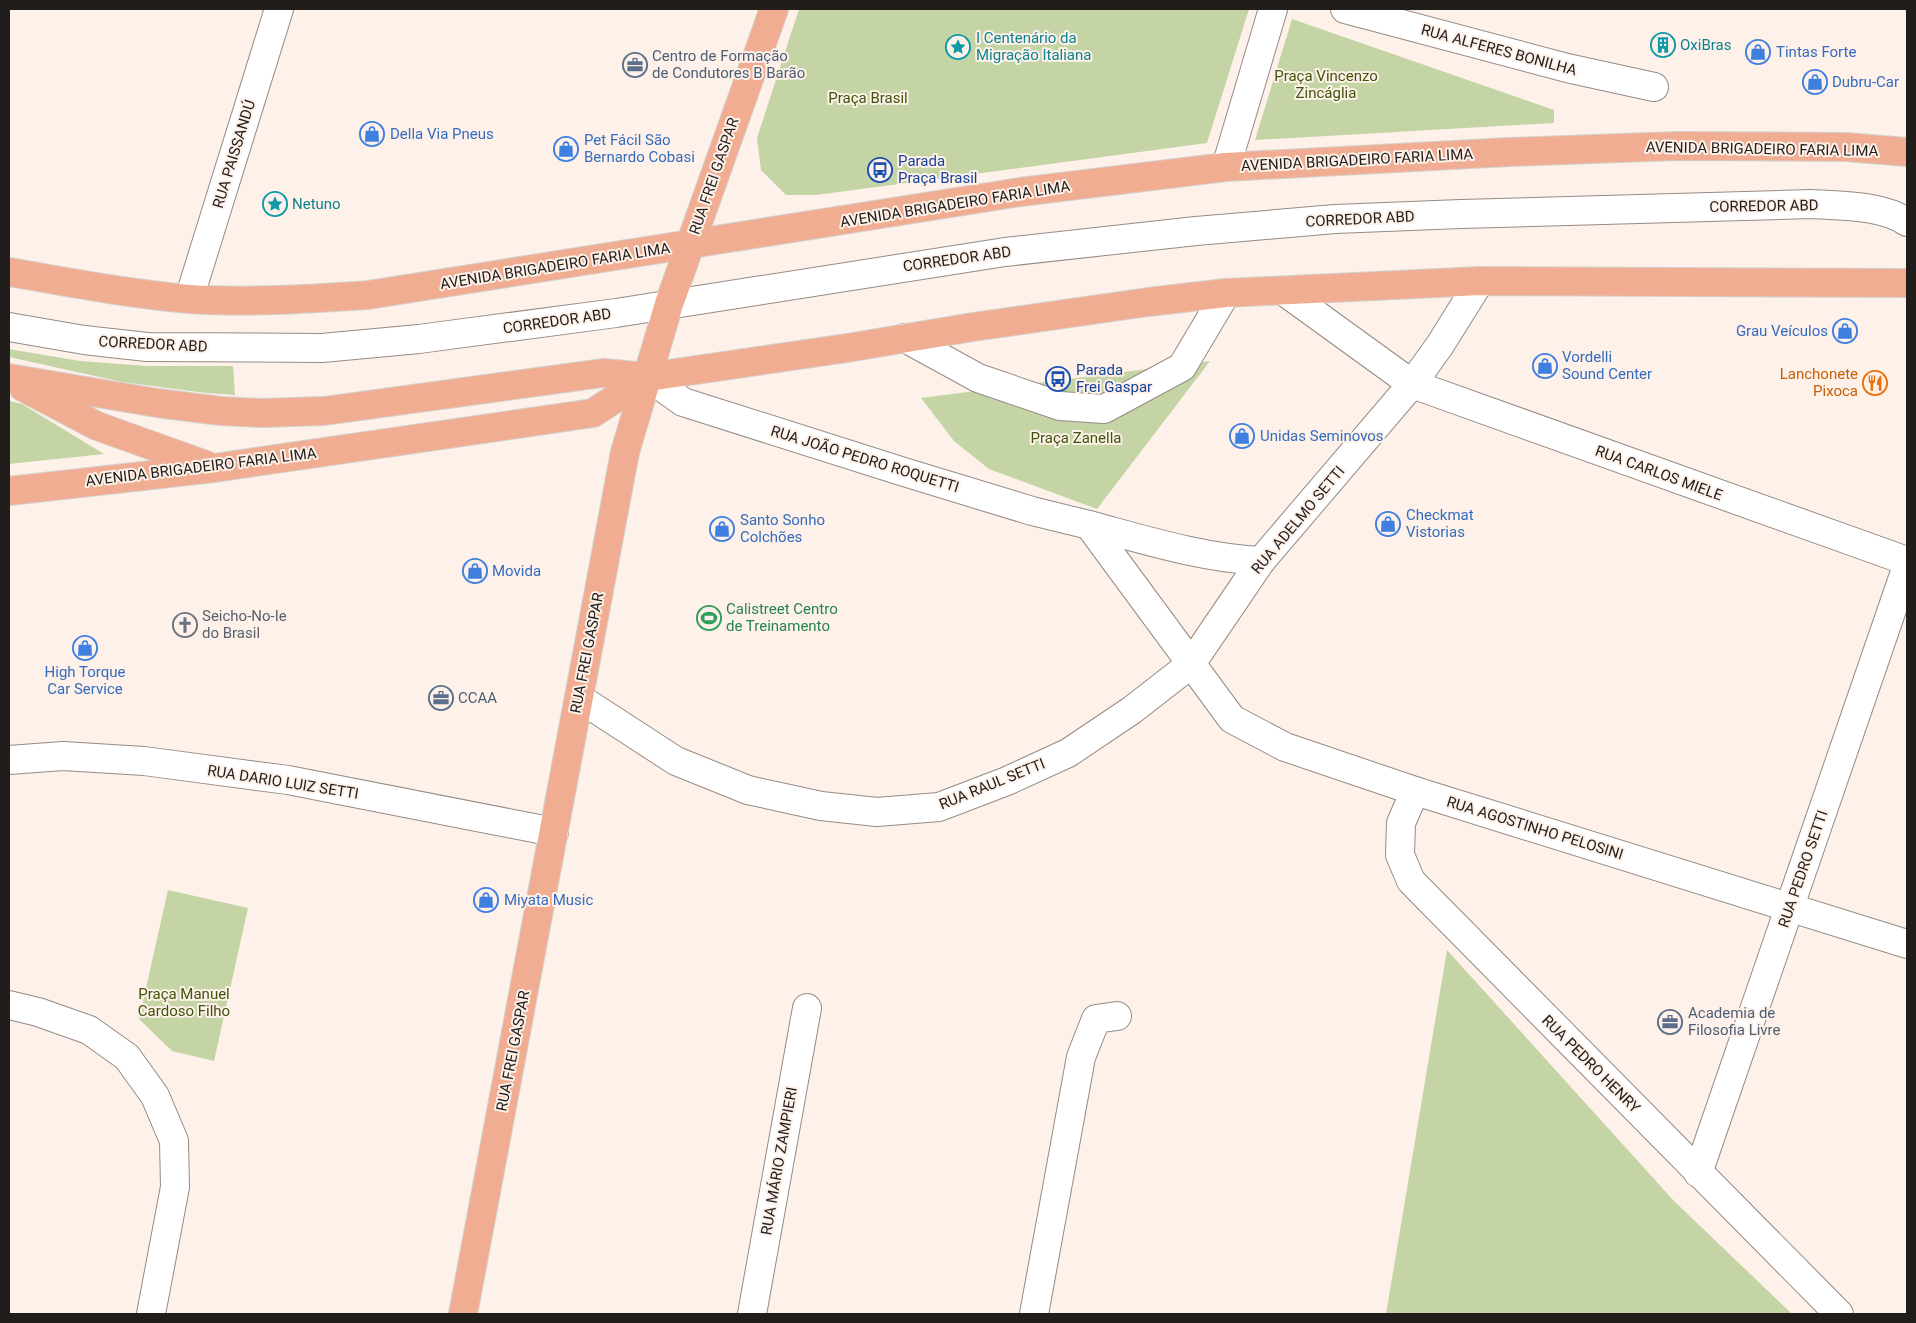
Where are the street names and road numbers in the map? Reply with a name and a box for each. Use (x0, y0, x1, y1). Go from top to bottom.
street label: RUA ALFERES BONILHA (1419, 21, 1579, 80)
street label: RUA PAISSANDÚ (209, 98, 259, 210)
street label: RUA FREI GASPAR (686, 115, 742, 237)
street label: AVENIDA BRIGADEIRO FARIA LIMA (1646, 138, 1879, 160)
street label: AVENIDA BRIGADEIRO FARIA LIMA (1240, 145, 1474, 175)
street label: AVENIDA BRIGADEIRO FARIA LIMA (839, 177, 1071, 231)
street label: CORREDOR ABD (1709, 196, 1819, 216)
street label: CORREDOR ABD (1305, 207, 1415, 231)
street label: AVENIDA BRIGADEIRO FARIA LIMA (439, 239, 671, 293)
street label: CORREDOR ABD (902, 242, 1012, 276)
street label: CORREDOR ABD (502, 304, 612, 338)
street label: CORREDOR ABD (98, 332, 208, 356)
street label: RUA JOÃO PEDRO ROQUETTI (769, 422, 961, 496)
street label: RUA CARLOS MIELE (1593, 442, 1725, 505)
street label: AVENIDA BRIGADEIRO FARIA LIMA (84, 444, 318, 490)
street label: RUA ADELMO SETTI (1248, 462, 1348, 578)
street label: RUA FREI GASPAR (566, 591, 608, 715)
street label: RUA RAUL SETTI (937, 755, 1047, 813)
street label: RUA DARIO LUIZ SETTI (206, 761, 360, 803)
street label: RUA AGOSTINHO PELOSINI (1445, 793, 1625, 863)
street label: RUA PEDRO SETTI (1774, 808, 1832, 930)
street label: RUA FREI GASPAR (492, 989, 534, 1113)
street label: RUA PEDRO HENRY (1538, 1011, 1644, 1117)
street label: RUA MÁRIO ZAMPIERI (757, 1086, 801, 1236)

